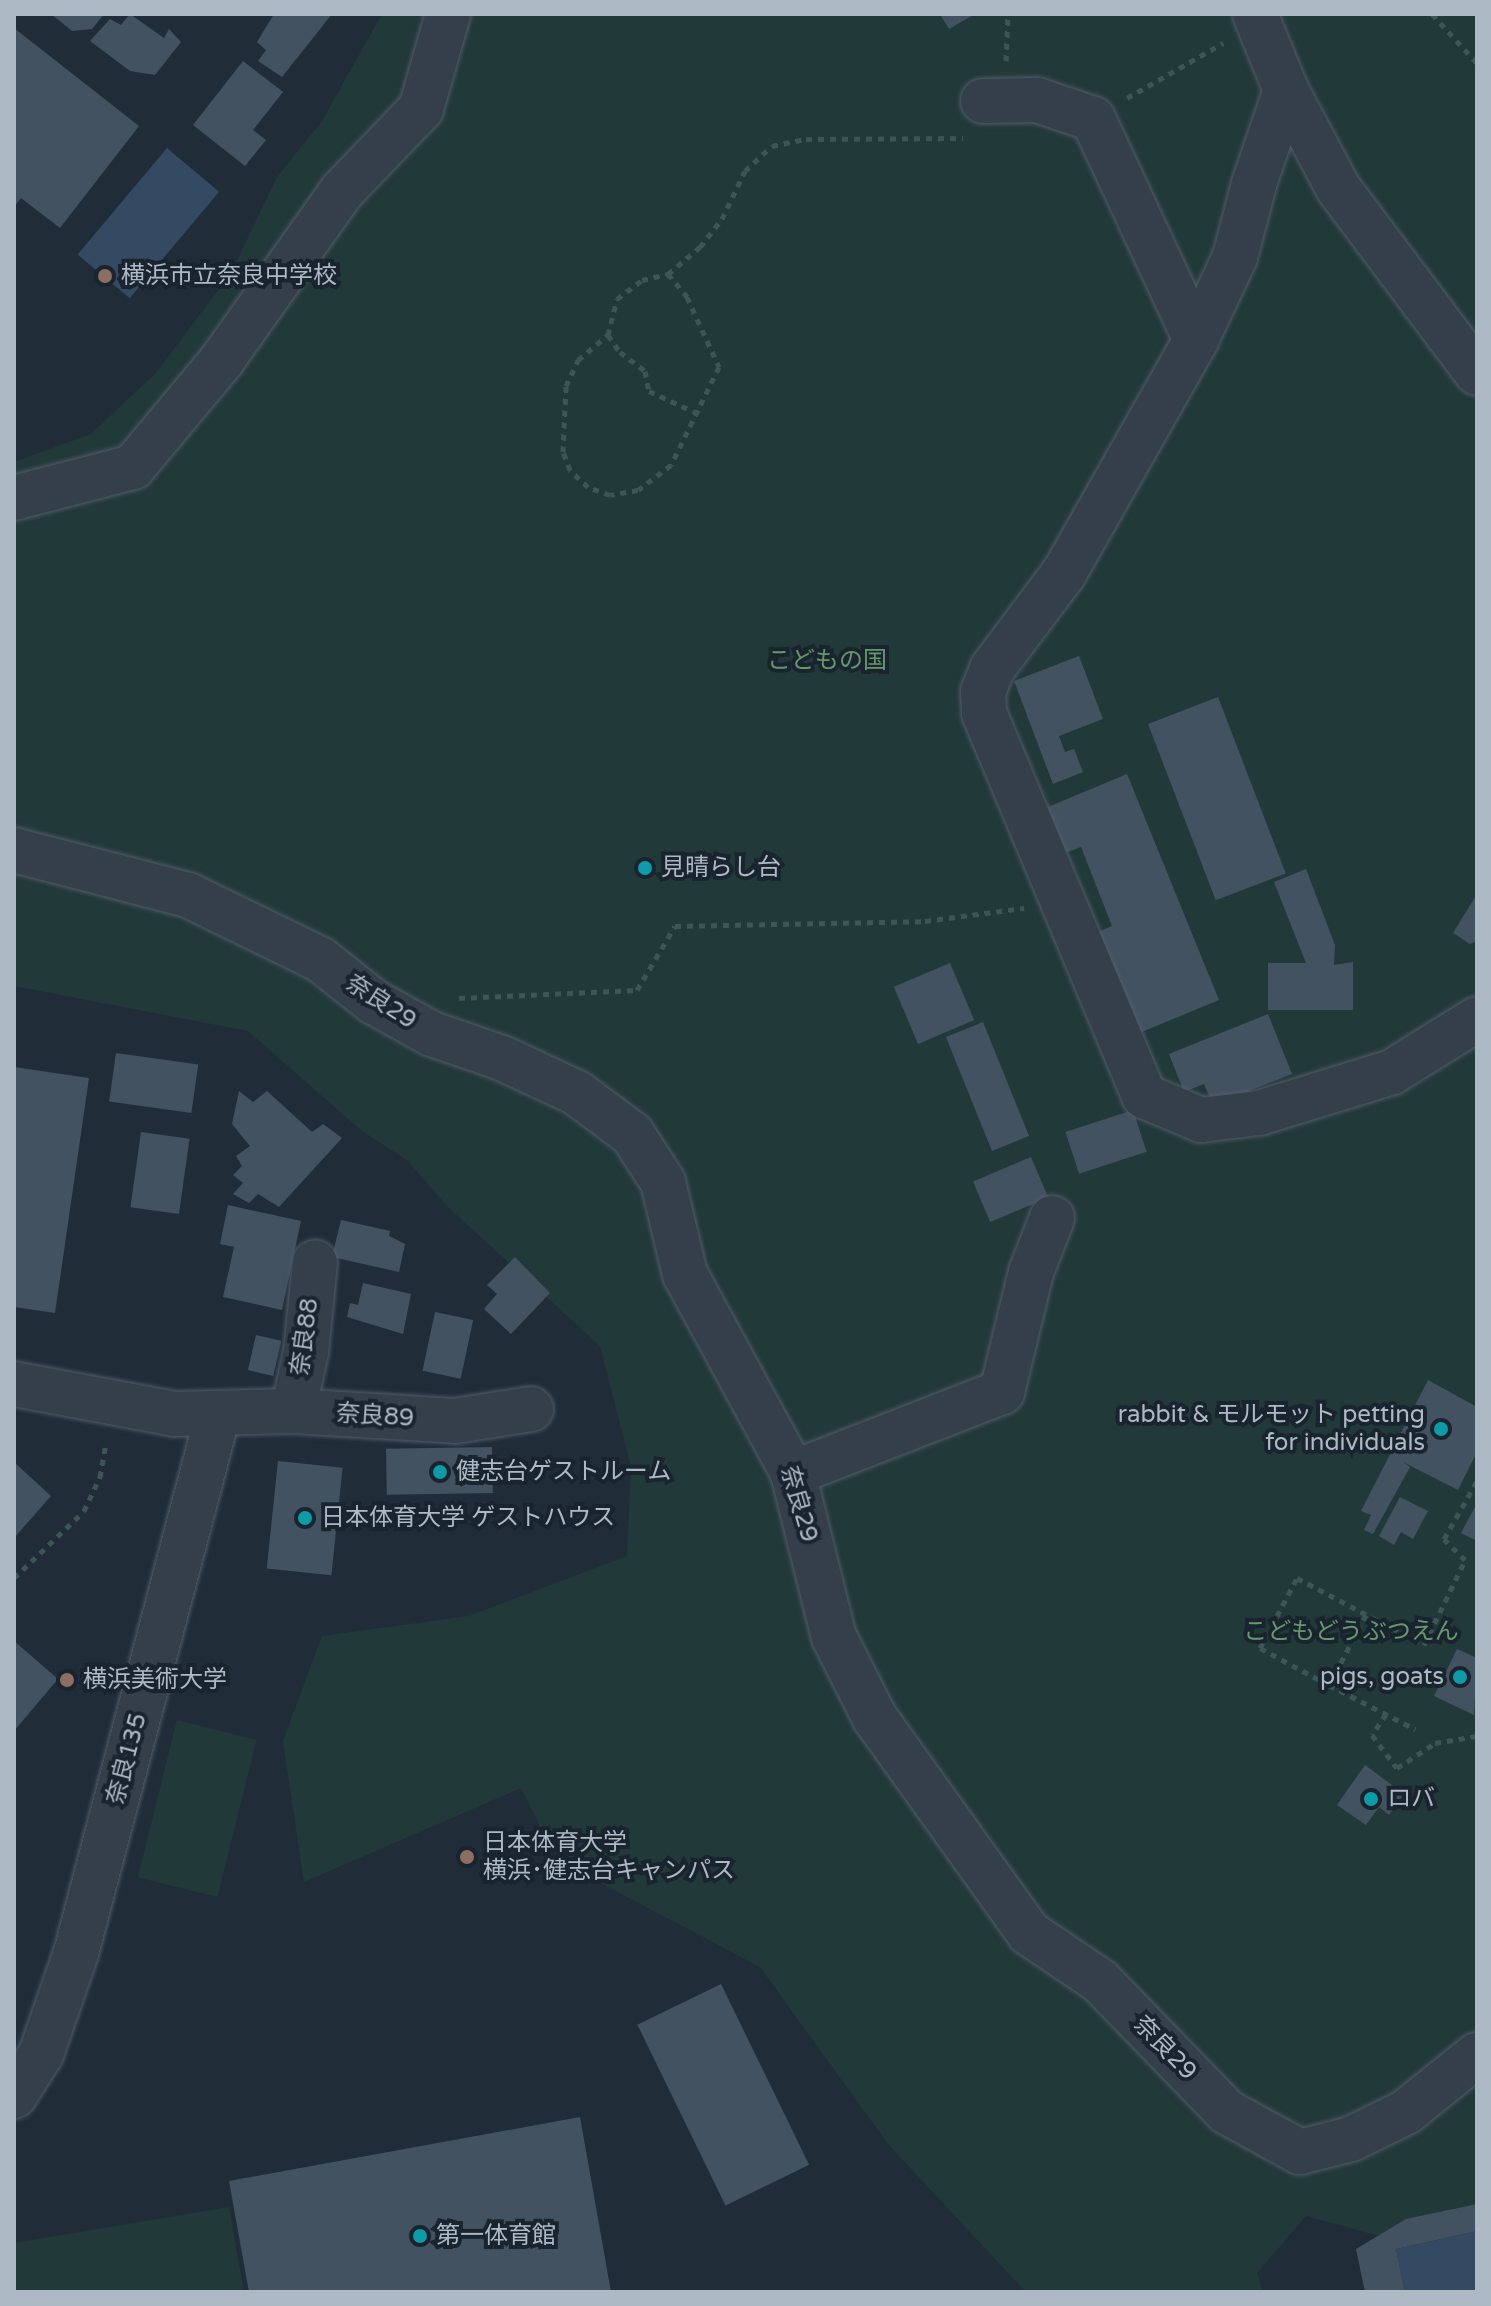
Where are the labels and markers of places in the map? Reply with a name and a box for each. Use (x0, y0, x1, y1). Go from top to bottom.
place label: 横浜市立奈良中学校 (121, 262, 337, 290)
marker: 横浜市立奈良中学校 (96, 267, 114, 285)
place label: 見晴らし台 (661, 854, 781, 882)
marker: 見晴らし台 (636, 859, 654, 877)
place label: rabbit & モルモット petting for individuals (1118, 1401, 1425, 1457)
marker: rabbit & モルモット petting for individuals (1432, 1420, 1450, 1438)
place label: 健志台ゲストルーム (456, 1458, 672, 1486)
marker: 健志台ゲストルーム (431, 1463, 449, 1481)
place label: 日本体育大学 ゲストハウス (321, 1504, 615, 1532)
marker: 日本体育大学 ゲストハウス (296, 1509, 314, 1527)
place label: pigs, goats (1320, 1663, 1444, 1691)
place label: 横浜美術大学 (83, 1666, 227, 1694)
marker: pigs, goats (1451, 1668, 1469, 1686)
marker: 横浜美術大学 (58, 1671, 76, 1689)
place label: ロバ (1387, 1785, 1435, 1813)
marker: ロバ (1362, 1790, 1380, 1808)
place label: 日本体育大学 横浜･健志台キャンパス (483, 1829, 735, 1885)
marker: 日本体育大学 横浜･健志台キャンパス (458, 1848, 476, 1866)
place label: 第一体育館 (436, 2222, 556, 2250)
marker: 第一体育館 (411, 2227, 429, 2245)

